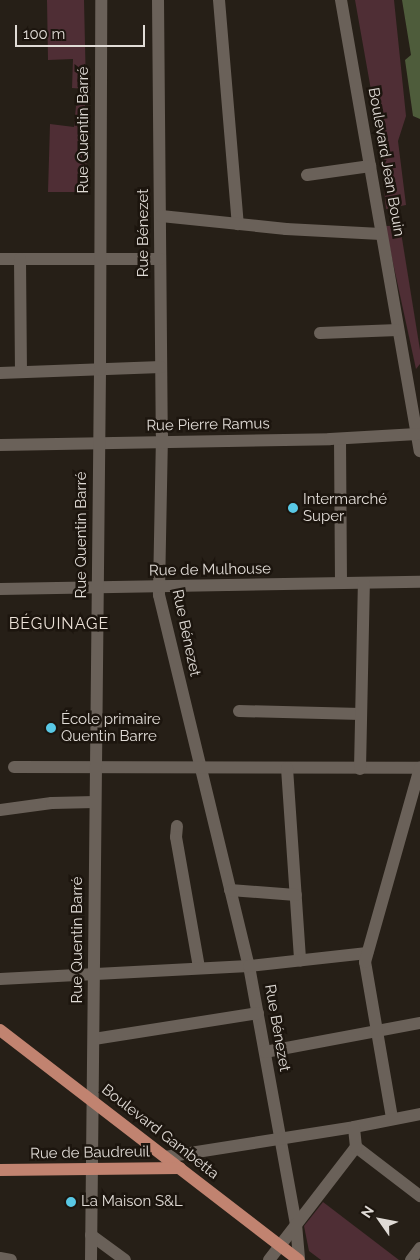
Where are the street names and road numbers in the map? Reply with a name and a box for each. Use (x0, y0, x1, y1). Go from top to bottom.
street label: Rue Quentin Barré (75, 67, 93, 193)
street label: Boulevard Jean Bouin (364, 86, 408, 238)
street label: Rue Bénezet (135, 189, 153, 277)
street label: Rue Pierre Ramus (146, 415, 270, 435)
street label: Rue Quentin Barré (73, 472, 91, 598)
street label: Rue de Mulhouse (149, 560, 271, 580)
street label: Rue Bénezet (168, 588, 204, 678)
street label: Rue Quentin Barré (69, 877, 87, 1003)
street label: Rue Bénezet (260, 983, 294, 1073)
street label: Boulevard Gambetta (98, 1081, 222, 1183)
street label: Rue de Baudreuil (30, 1143, 150, 1163)

